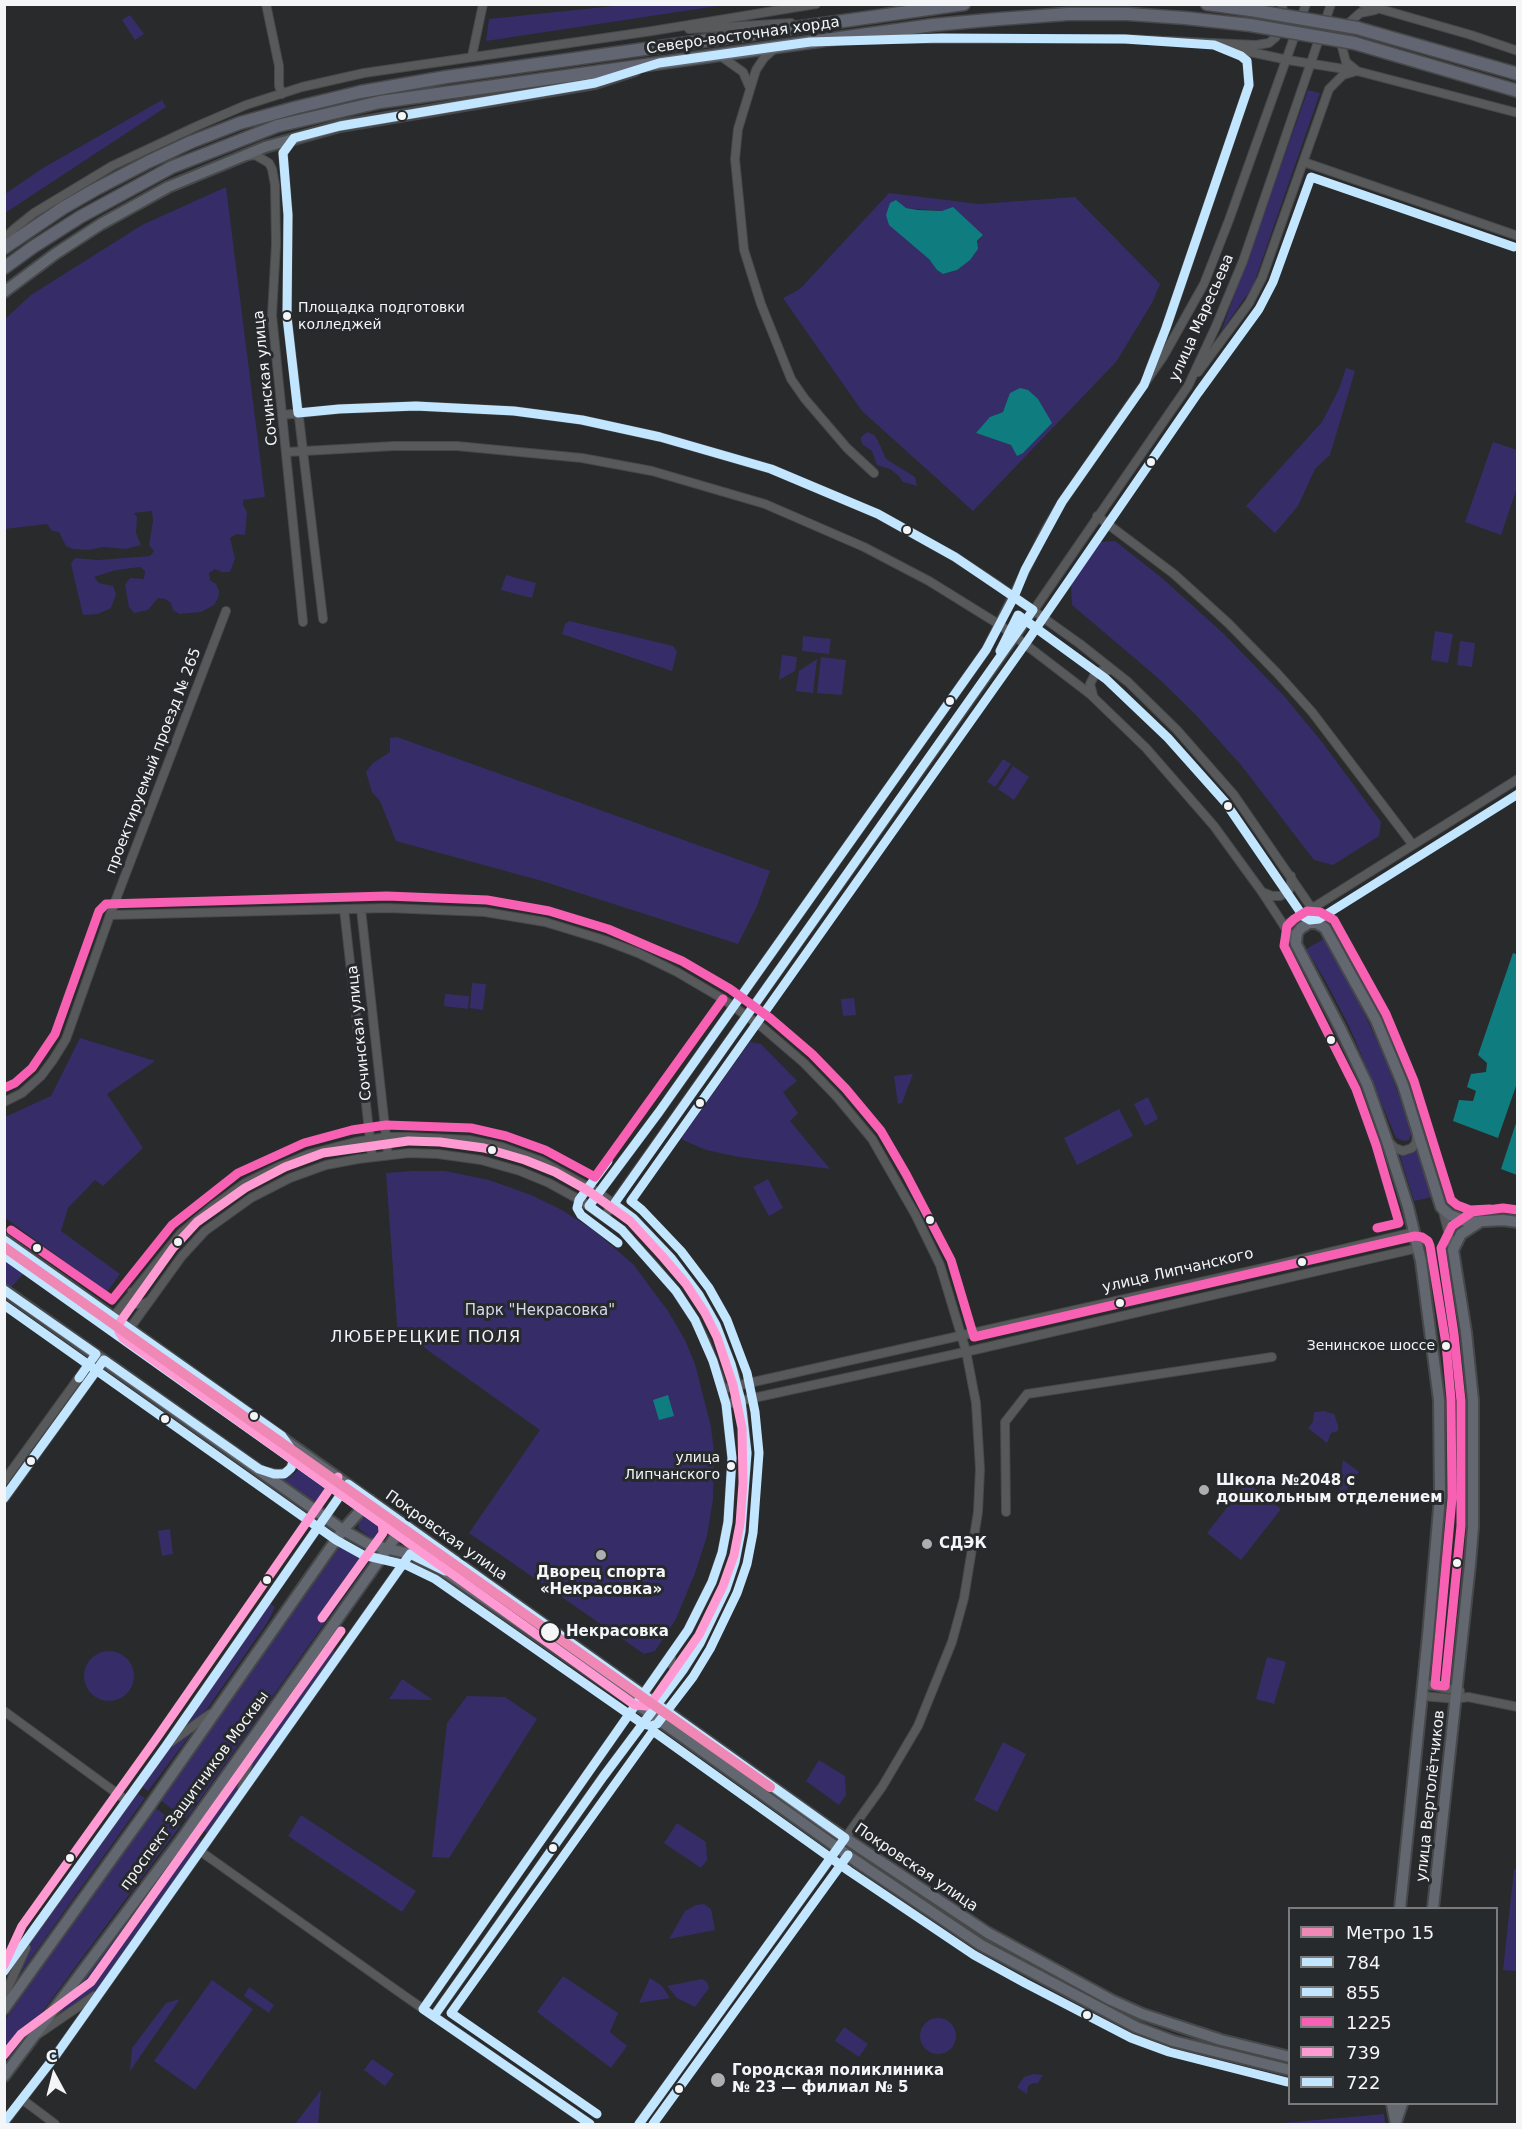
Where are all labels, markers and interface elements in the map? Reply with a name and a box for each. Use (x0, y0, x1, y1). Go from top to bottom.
street label: Северо-восточная хорда (645, 14, 841, 58)
unlabelled marker (396, 110, 408, 122)
street label: улица Маресьева (1166, 251, 1238, 385)
place label: Площадка подготовки колледжей (298, 300, 465, 332)
street label: Сочинская улица (250, 309, 282, 447)
marker: Площадка подготовки колледжей (281, 310, 293, 322)
unlabelled marker (1145, 456, 1157, 468)
unlabelled marker (901, 524, 913, 536)
street label: проектируемый проезд № 265 (103, 646, 205, 876)
unlabelled marker (944, 695, 956, 707)
unlabelled marker (1222, 800, 1234, 812)
street label: Сочинская улица (344, 964, 376, 1102)
unlabelled marker (1325, 1034, 1337, 1046)
unlabelled marker (694, 1097, 706, 1109)
unlabelled marker (486, 1144, 498, 1156)
unlabelled marker (924, 1214, 936, 1226)
unlabelled marker (172, 1236, 184, 1248)
unlabelled marker (31, 1242, 43, 1254)
street label: улица Липчанского (1101, 1245, 1255, 1297)
unlabelled marker (1296, 1256, 1308, 1268)
unlabelled marker (1114, 1297, 1126, 1309)
park label: Парк "Некрасовка" (465, 1302, 615, 1320)
district label: ЛЮБЕРЕЦКИЕ ПОЛЯ (330, 1328, 522, 1348)
place label: Зенинское шоссе (1307, 1338, 1435, 1354)
marker: Зенинское шоссе (1440, 1340, 1452, 1352)
unlabelled marker (248, 1410, 260, 1422)
unlabelled marker (159, 1413, 171, 1425)
place label: улица Липчанского (625, 1450, 720, 1482)
unlabelled marker (25, 1455, 37, 1467)
marker: улица Липчанского (725, 1460, 737, 1472)
place label: Школа №2048 с дошкольным отделением (1216, 1472, 1442, 1507)
marker: Школа №2048 с дошкольным отделением (1197, 1483, 1211, 1497)
street label: Покровская улица (381, 1487, 511, 1585)
place label: СДЭК (939, 1535, 987, 1553)
marker: СДЭК (920, 1537, 934, 1551)
marker: Дворец спорта «Некрасовка» (594, 1548, 608, 1562)
unlabelled marker (1451, 1557, 1463, 1569)
place label: Дворец спорта «Некрасовка» (536, 1564, 666, 1599)
unlabelled marker (261, 1574, 273, 1586)
marker: Некрасовка (539, 1621, 561, 1643)
place label: Некрасовка (566, 1623, 669, 1641)
street label: проспект Защитников Москвы (117, 1688, 273, 1894)
street label: улица Вертолётчиков (1413, 1709, 1449, 1883)
street label: Покровская улица (851, 1820, 981, 1916)
unlabelled marker (547, 1842, 559, 1854)
unlabelled marker (64, 1852, 76, 1864)
legend (1288, 1907, 1498, 2105)
text: Метро 15 (1346, 1922, 1434, 1943)
text: 784 (1346, 1952, 1380, 1973)
text: 855 (1346, 1982, 1380, 2003)
unlabelled marker (1081, 2009, 1093, 2021)
text: 1225 (1346, 2012, 1392, 2033)
text: 739 (1346, 2042, 1380, 2063)
north arrow (24, 2045, 84, 2105)
text: С (45, 2046, 59, 2067)
place label: Городская поликлиника № 23 — филиал № 5 (732, 2062, 944, 2097)
marker: Городская поликлиника № 23 — филиал № 5 (709, 2071, 727, 2089)
text: 722 (1346, 2072, 1380, 2093)
unlabelled marker (673, 2083, 685, 2095)

